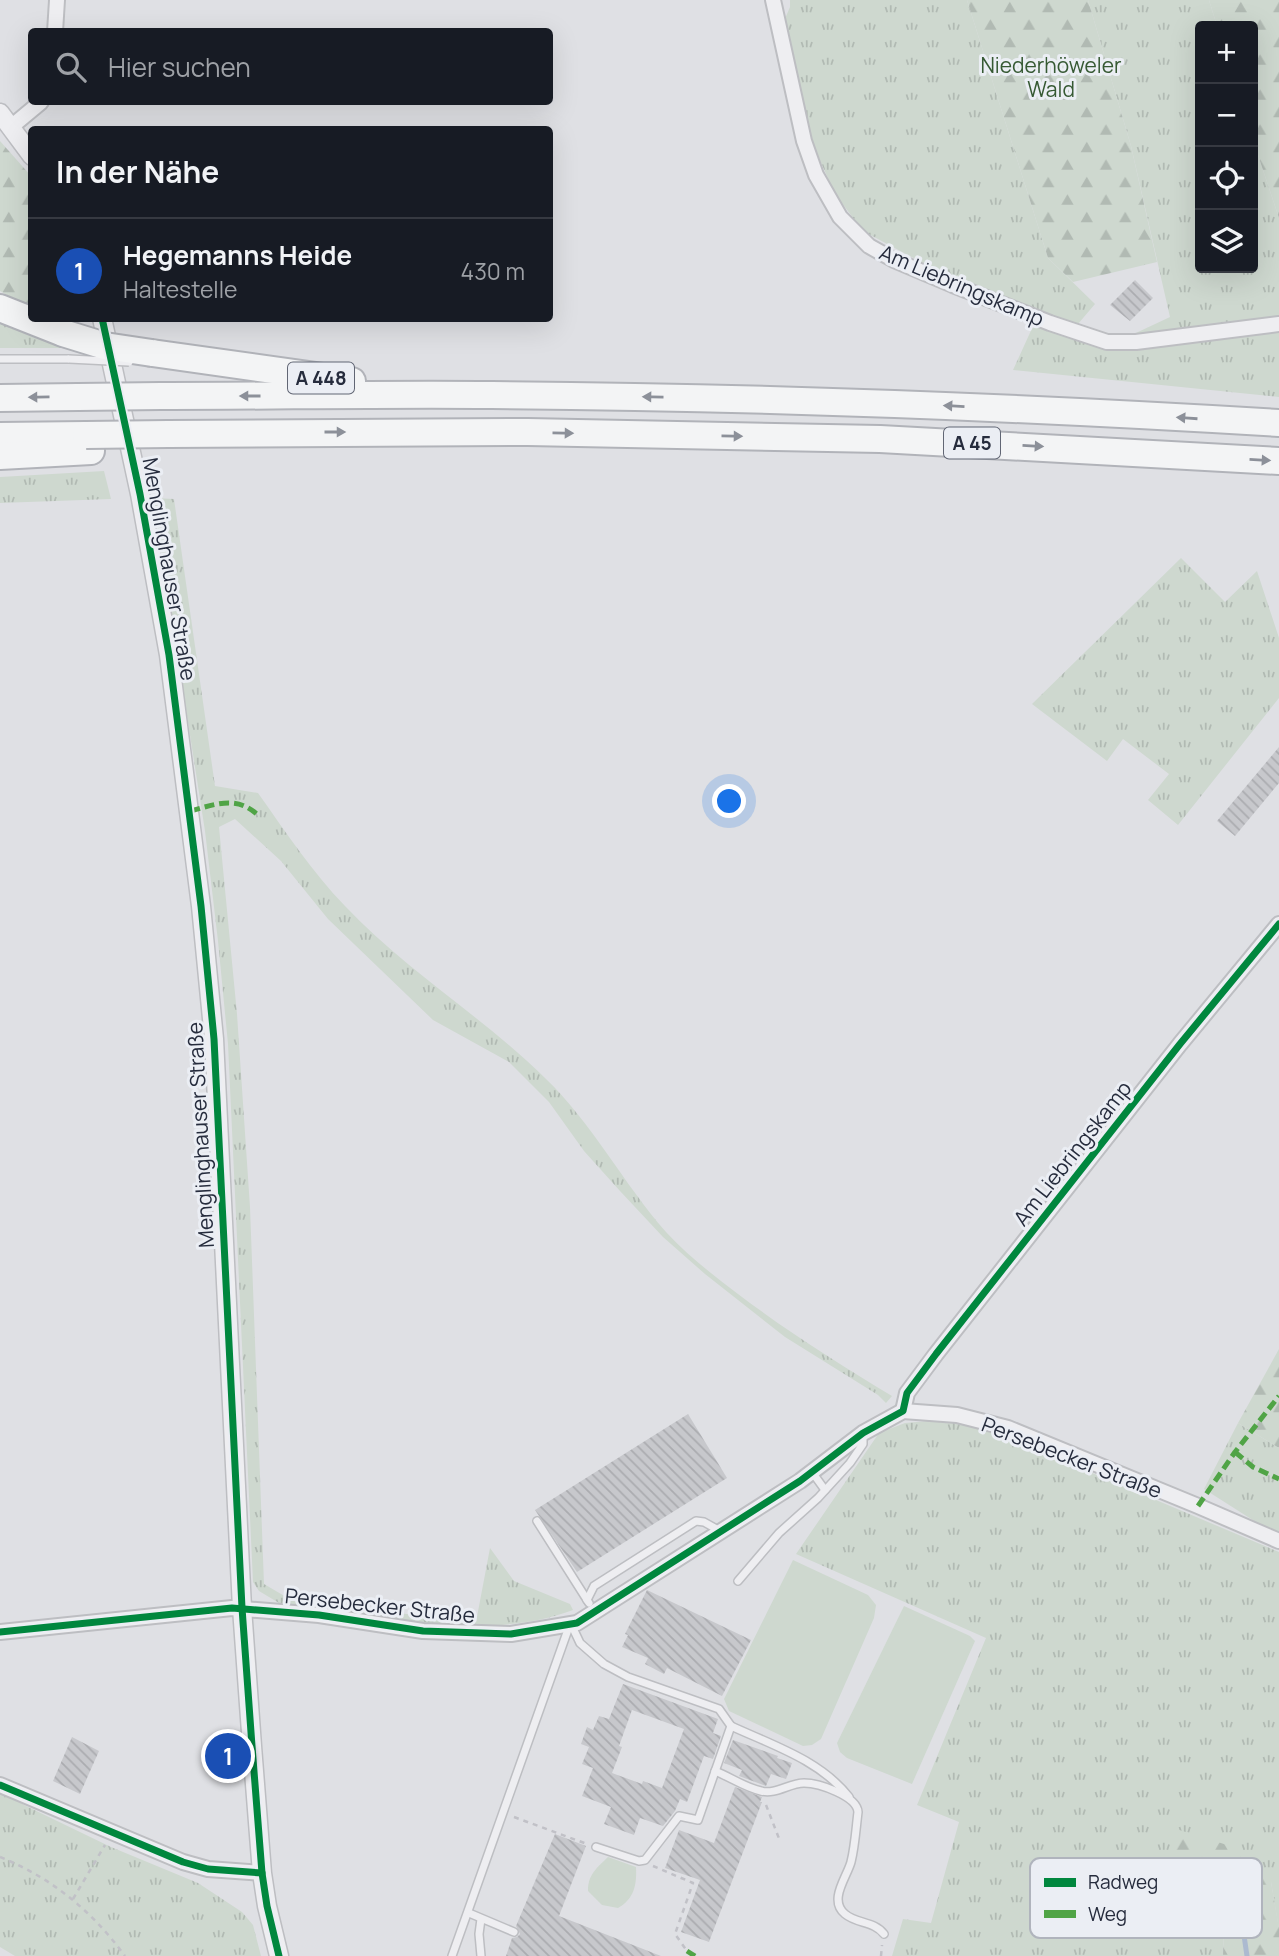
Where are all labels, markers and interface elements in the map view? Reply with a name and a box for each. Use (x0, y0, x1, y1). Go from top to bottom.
map controls (1195, 21, 1258, 273)
button: + (1195, 21, 1258, 84)
search box (28, 28, 553, 105)
icon: search (52, 48, 90, 86)
text: Hier suchen (108, 49, 251, 85)
park label: Niederhöweler Wald (980, 51, 1122, 103)
button: − (1195, 84, 1258, 147)
button: locate (1195, 147, 1258, 210)
text: In der Nähe (56, 151, 219, 192)
button: layers (1195, 210, 1258, 273)
text: Hegemanns Heide (123, 237, 352, 273)
street label: Am Liebringskamp (875, 238, 1049, 332)
text: 1 (74, 255, 84, 287)
text: 430 m (461, 255, 525, 287)
text: Haltestelle (123, 273, 238, 305)
road number: A 448 (288, 362, 354, 394)
one-way arrow (239, 390, 261, 402)
one-way arrow (642, 391, 664, 403)
one-way arrow (28, 392, 50, 403)
one-way arrow (943, 401, 965, 412)
one-way arrow (1176, 412, 1198, 423)
one-way arrow (324, 426, 346, 438)
one-way arrow (552, 427, 574, 439)
road number: A 45 (944, 428, 1000, 458)
one-way arrow (721, 430, 743, 442)
one-way arrow (1022, 441, 1044, 452)
one-way arrow (1249, 454, 1271, 465)
street label: Menglinghauser Straße (137, 455, 203, 683)
your location (712, 784, 746, 818)
street label: Menglinghauser Straße (180, 1021, 220, 1249)
street label: Am Liebringskamp (1007, 1075, 1137, 1231)
street label: Persebecker Straße (978, 1410, 1166, 1504)
street label: Persebecker Straße (284, 1581, 476, 1629)
pin: 1 (205, 1730, 251, 1782)
legend (1030, 1858, 1262, 1938)
text: Radweg (1088, 1869, 1158, 1895)
text: Weg (1088, 1901, 1127, 1927)

